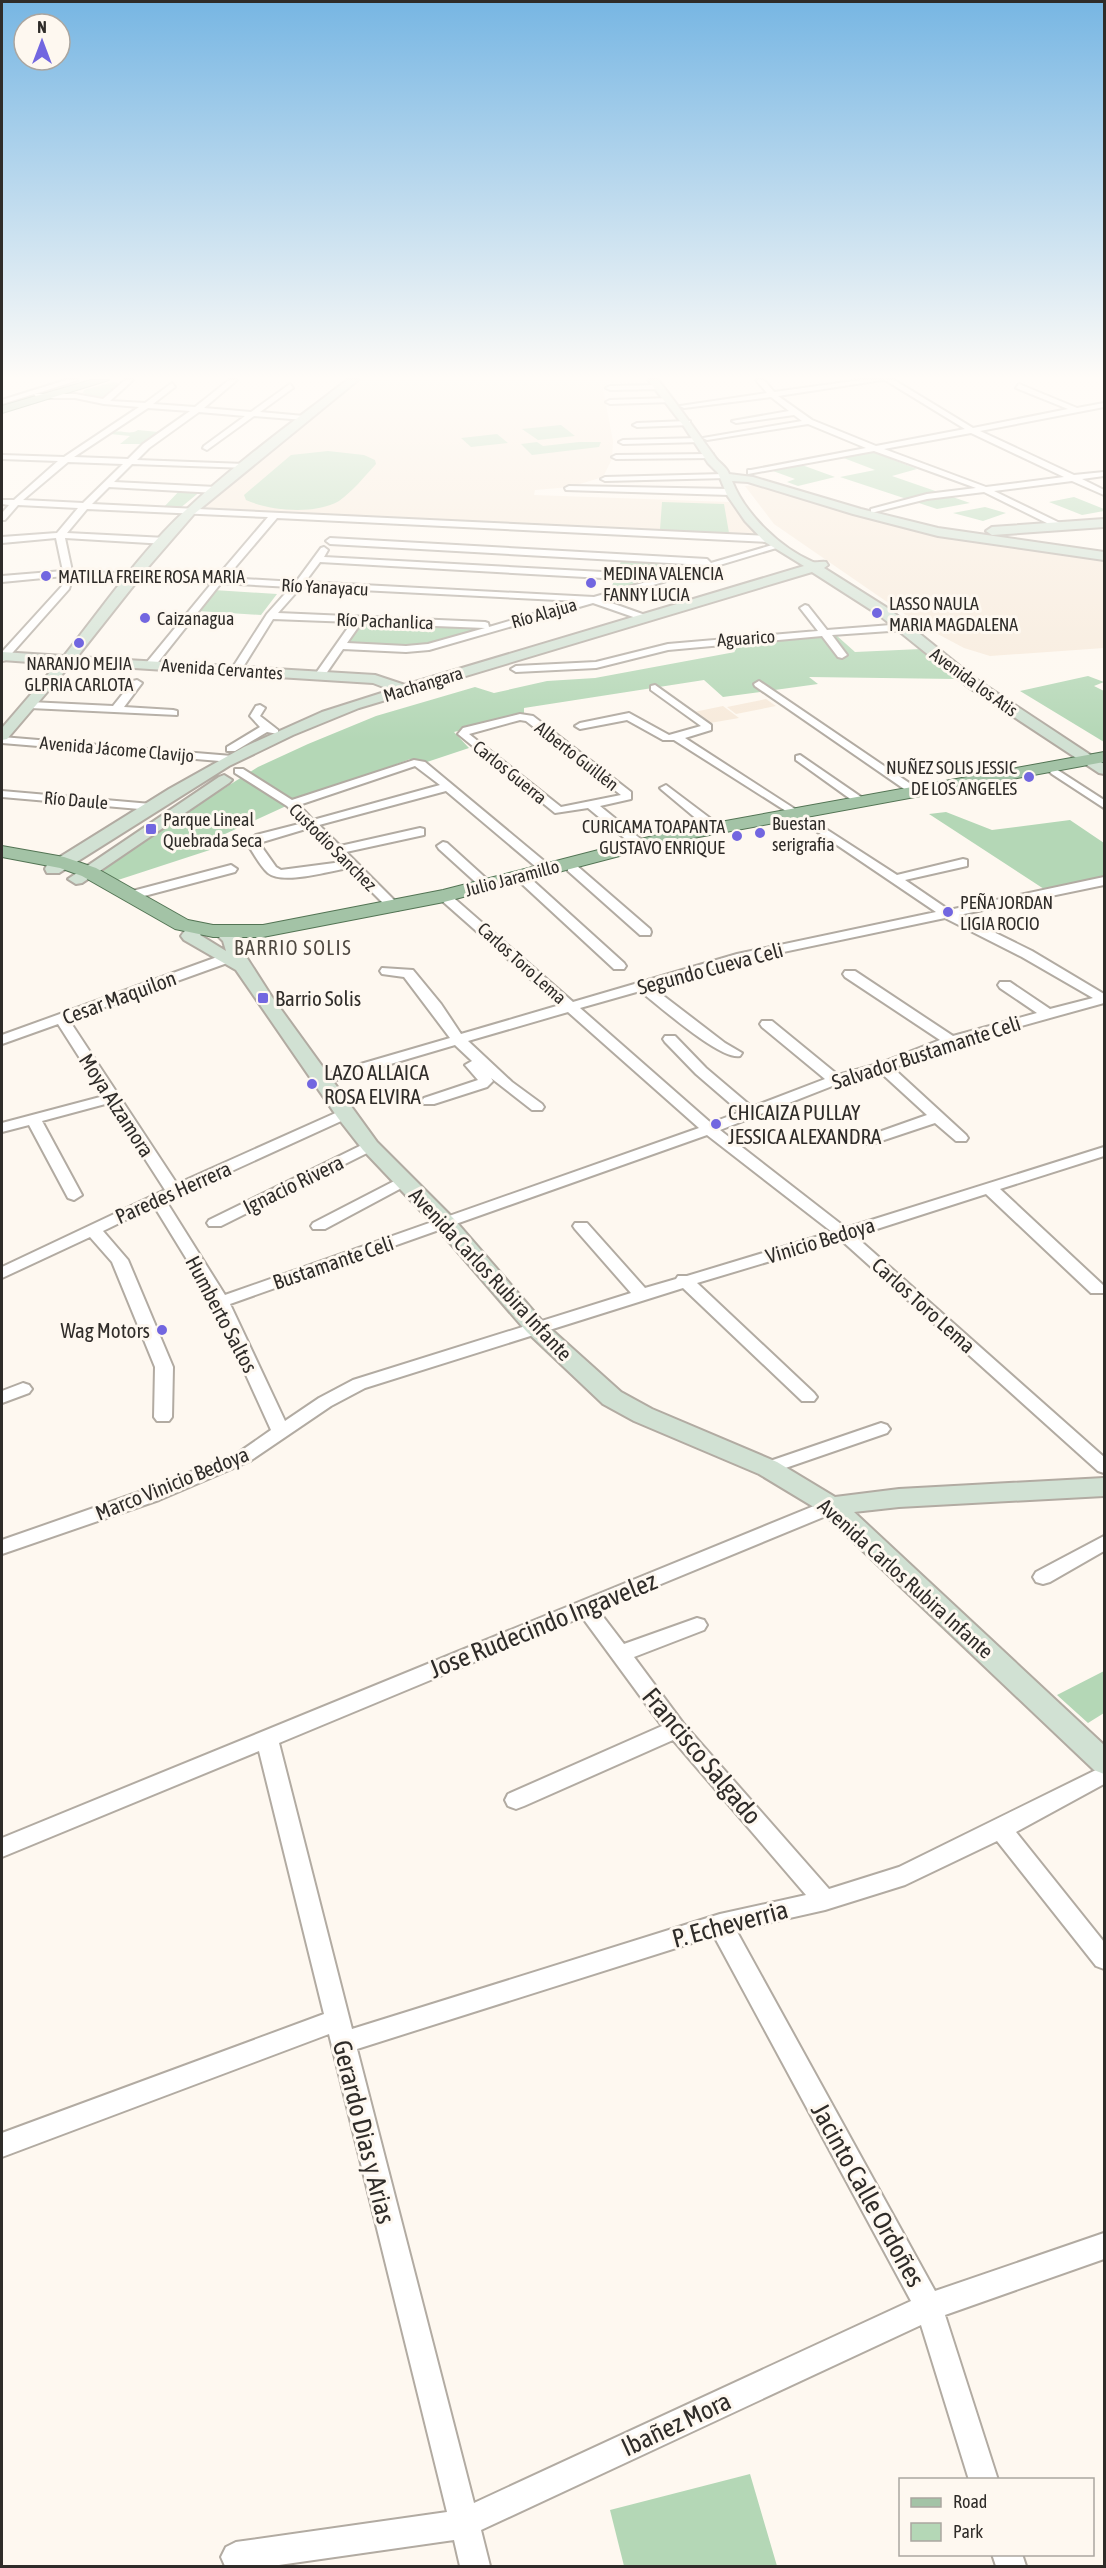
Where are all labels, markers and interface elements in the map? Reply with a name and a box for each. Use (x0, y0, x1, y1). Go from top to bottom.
north arrow (12, 12, 72, 72)
text: N (37, 18, 47, 36)
place label: MEDINA VALENCIA FANNY LUCIA (603, 563, 724, 605)
place label: MATILLA FREIRE ROSA MARIA (58, 566, 245, 587)
marker: MATILLA FREIRE ROSA MARIA (39, 569, 53, 583)
street label: Río Yanayacu (281, 574, 369, 600)
marker: MEDINA VALENCIA FANNY LUCIA (584, 576, 598, 590)
place label: LASSO NAULA MARIA MAGDALENA (889, 593, 1018, 635)
street label: Río Alajua (509, 594, 579, 632)
marker: LASSO NAULA MARIA MAGDALENA (870, 606, 884, 620)
place label: Caizanagua (157, 608, 234, 629)
street label: Río Pachanlica (336, 609, 434, 633)
marker: Caizanagua (138, 611, 152, 625)
street label: Aguarico (716, 625, 776, 651)
marker: NARANJO MEJIA GLPRIA CARLOTA (72, 636, 86, 650)
street label: Avenida los Atis (926, 643, 1022, 721)
place label: NARANJO MEJIA GLPRIA CARLOTA (25, 653, 134, 695)
street label: Avenida Cervantes (160, 654, 284, 684)
street label: Machangara (381, 662, 465, 706)
street label: Alberto Guillén (531, 717, 623, 795)
street label: Avenida Jácome Clavijo (39, 732, 195, 766)
street label: Carlos Guerra (469, 736, 551, 808)
place label: NUÑEZ SOLIS JESSIC DE LOS ANGELES (886, 757, 1017, 799)
marker: NUÑEZ SOLIS JESSIC DE LOS ANGELES (1022, 770, 1036, 784)
street label: Río Daule (43, 787, 109, 813)
street label: Custodio Sanchez (285, 799, 381, 895)
place label: Parque Lineal Quebrada Seca (163, 809, 262, 851)
place label: Buestan serigrafia (772, 813, 835, 855)
place label: CURICAMA TOAPANTA GUSTAVO ENRIQUE (582, 816, 725, 858)
marker: Parque Lineal Quebrada Seca (144, 822, 158, 836)
marker: Buestan serigrafia (753, 826, 767, 840)
marker: CURICAMA TOAPANTA GUSTAVO ENRIQUE (730, 829, 744, 843)
street label: Julio Jaramillo (463, 855, 561, 901)
place label: PEÑA JORDAN LIGIA ROCIO (960, 892, 1053, 934)
marker: PEÑA JORDAN LIGIA ROCIO (941, 905, 955, 919)
street label: Carlos Toro Lema (473, 918, 571, 1008)
district label: BARRIO SOLIS (234, 936, 352, 959)
street label: Segundo Cueva Celi (635, 937, 785, 999)
street label: Cesar Maquilon (59, 965, 179, 1029)
place label: Barrio Solis (275, 986, 361, 1010)
marker: Barrio Solis (256, 991, 270, 1005)
street label: Salvador Bustamante Celi (829, 1010, 1023, 1094)
street label: Moya Alzamora (75, 1049, 159, 1161)
place label: LAZO ALLAICA ROSA ELVIRA (324, 1060, 430, 1108)
marker: LAZO ALLAICA ROSA ELVIRA (305, 1077, 319, 1091)
place label: CHICAIZA PULLAY JESSICA ALEXANDRA (728, 1100, 882, 1148)
marker: CHICAIZA PULLAY JESSICA ALEXANDRA (709, 1117, 723, 1131)
street label: Ignacio Rivera (239, 1149, 347, 1219)
street label: Paredes Herrera (111, 1156, 235, 1228)
street label: Avenida Carlos Rubira Infante (405, 1183, 577, 1365)
street label: Vinicio Bedoya (763, 1212, 877, 1268)
street label: Bustamante Celi (270, 1230, 396, 1294)
street label: Humberto Saltos (181, 1252, 263, 1376)
street label: Carlos Toro Lema (868, 1253, 980, 1357)
place label: Wag Motors (60, 1318, 150, 1342)
marker: Wag Motors (155, 1323, 169, 1337)
street label: Marco Vinicio Bedoya (92, 1441, 252, 1525)
street label: Avenida Carlos Rubira Infante (814, 1493, 998, 1663)
street label: Jose Rudecindo Ingavelez (425, 1566, 661, 1684)
street label: Francisco Salgado (636, 1682, 768, 1830)
street label: P. Echeverria (669, 1894, 791, 1954)
street label: Gerardo Dias y Arias (327, 2037, 401, 2227)
street label: Jacinto Calle Ordoñes (805, 2098, 931, 2292)
street label: Ibañez Mora (617, 2386, 735, 2462)
legend (899, 2478, 1094, 2556)
text: Road (953, 2491, 987, 2512)
text: Park (953, 2521, 983, 2542)

